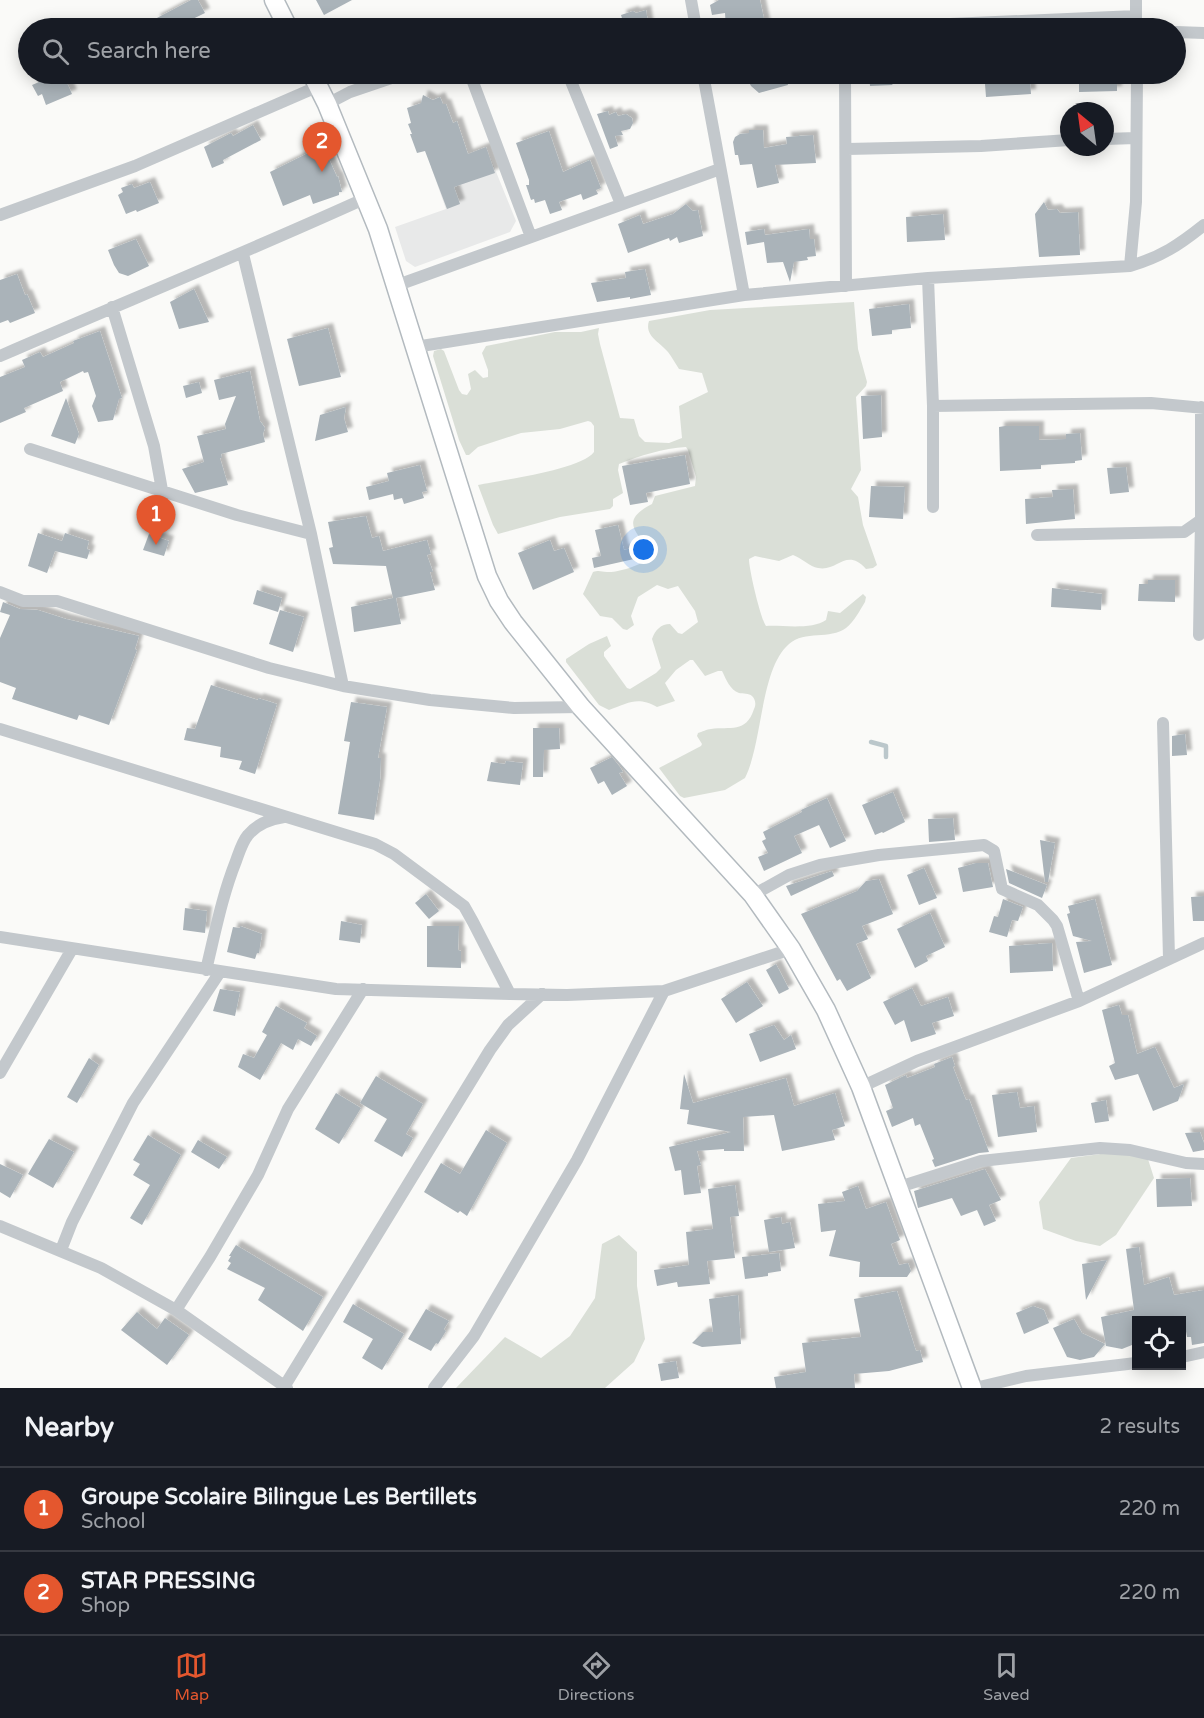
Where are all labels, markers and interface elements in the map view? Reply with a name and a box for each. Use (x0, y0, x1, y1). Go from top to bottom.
search box (18, 18, 1186, 84)
icon: search (39, 35, 72, 68)
text: Search here (87, 38, 211, 64)
north arrow (1060, 102, 1114, 156)
pin: 2 (302, 122, 342, 172)
pin: 1 (136, 496, 176, 545)
your location (629, 535, 658, 564)
map controls (1132, 1316, 1186, 1370)
button: locate (1132, 1316, 1186, 1370)
text: Nearby (24, 1412, 114, 1443)
text: 2 results (1100, 1415, 1180, 1439)
text: Groupe Scolaire Bilingue Les Bertillets (81, 1484, 477, 1510)
text: 1 (37, 1497, 50, 1521)
text: 220 m (1119, 1497, 1180, 1521)
text: School (81, 1510, 145, 1534)
text: STAR PRESSING (81, 1568, 256, 1594)
text: 2 (37, 1581, 50, 1605)
text: 220 m (1119, 1581, 1180, 1605)
text: Shop (81, 1594, 130, 1618)
tab: Map (174, 1649, 209, 1705)
tab: Directions (558, 1649, 634, 1705)
tab: Saved (983, 1649, 1030, 1705)

